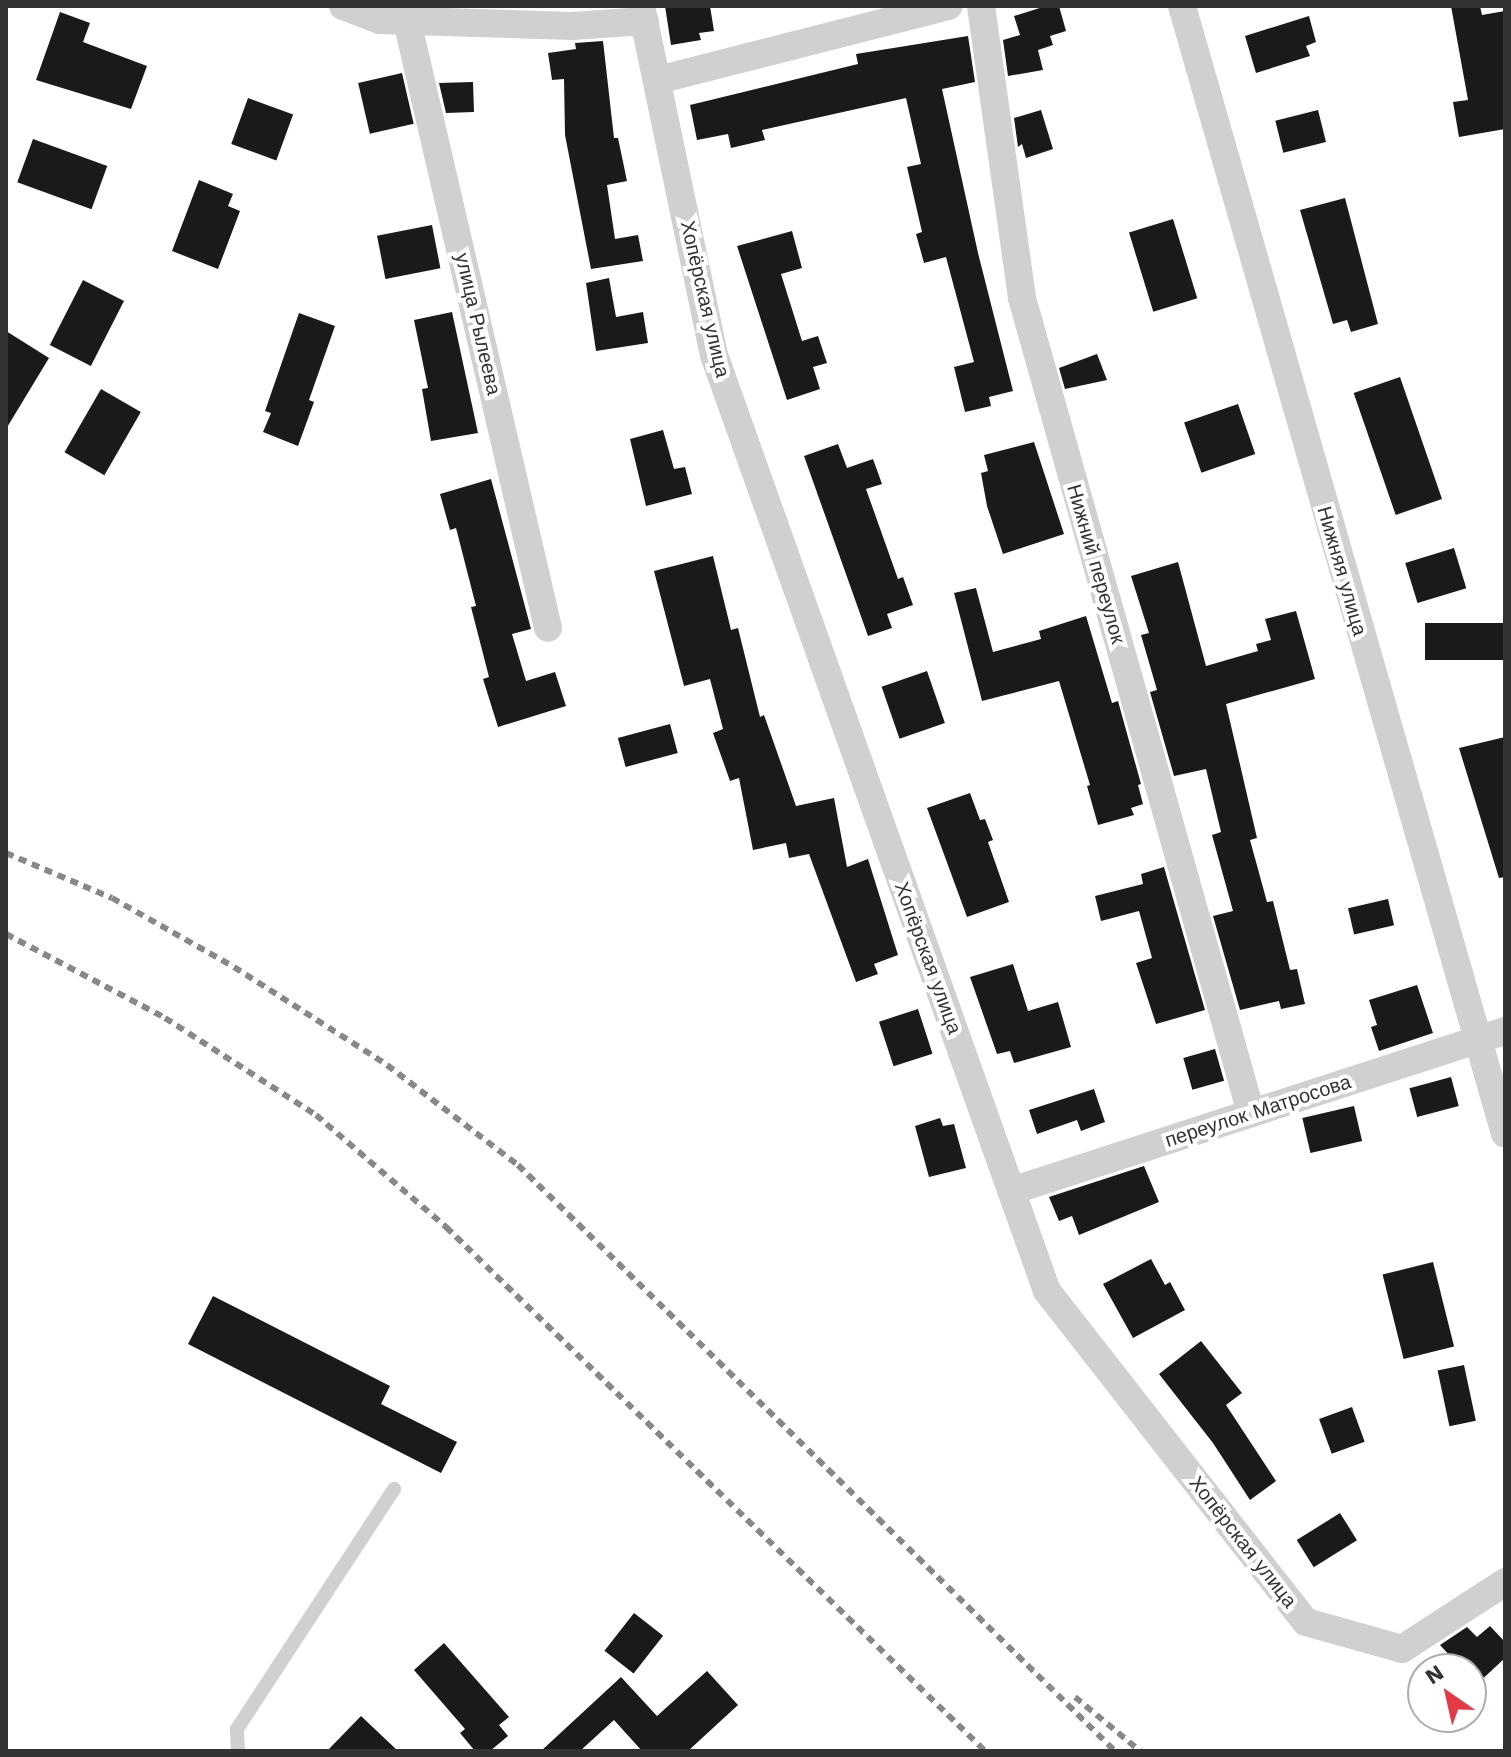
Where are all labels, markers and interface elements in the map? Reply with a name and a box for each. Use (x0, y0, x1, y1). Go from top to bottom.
street label: Хопёрская улица (675, 218, 735, 380)
street label: улица Рылеева (450, 251, 506, 397)
street label: Нижний переулок (1062, 482, 1130, 646)
street label: Нижняя улица (1312, 504, 1372, 638)
street label: Хопёрская улица (889, 879, 967, 1037)
street label: переулок Матросова (1162, 1070, 1354, 1152)
street label: Хопёрская улица (1184, 1471, 1302, 1613)
north arrow (1407, 1653, 1487, 1733)
text: N (1421, 1659, 1448, 1689)

